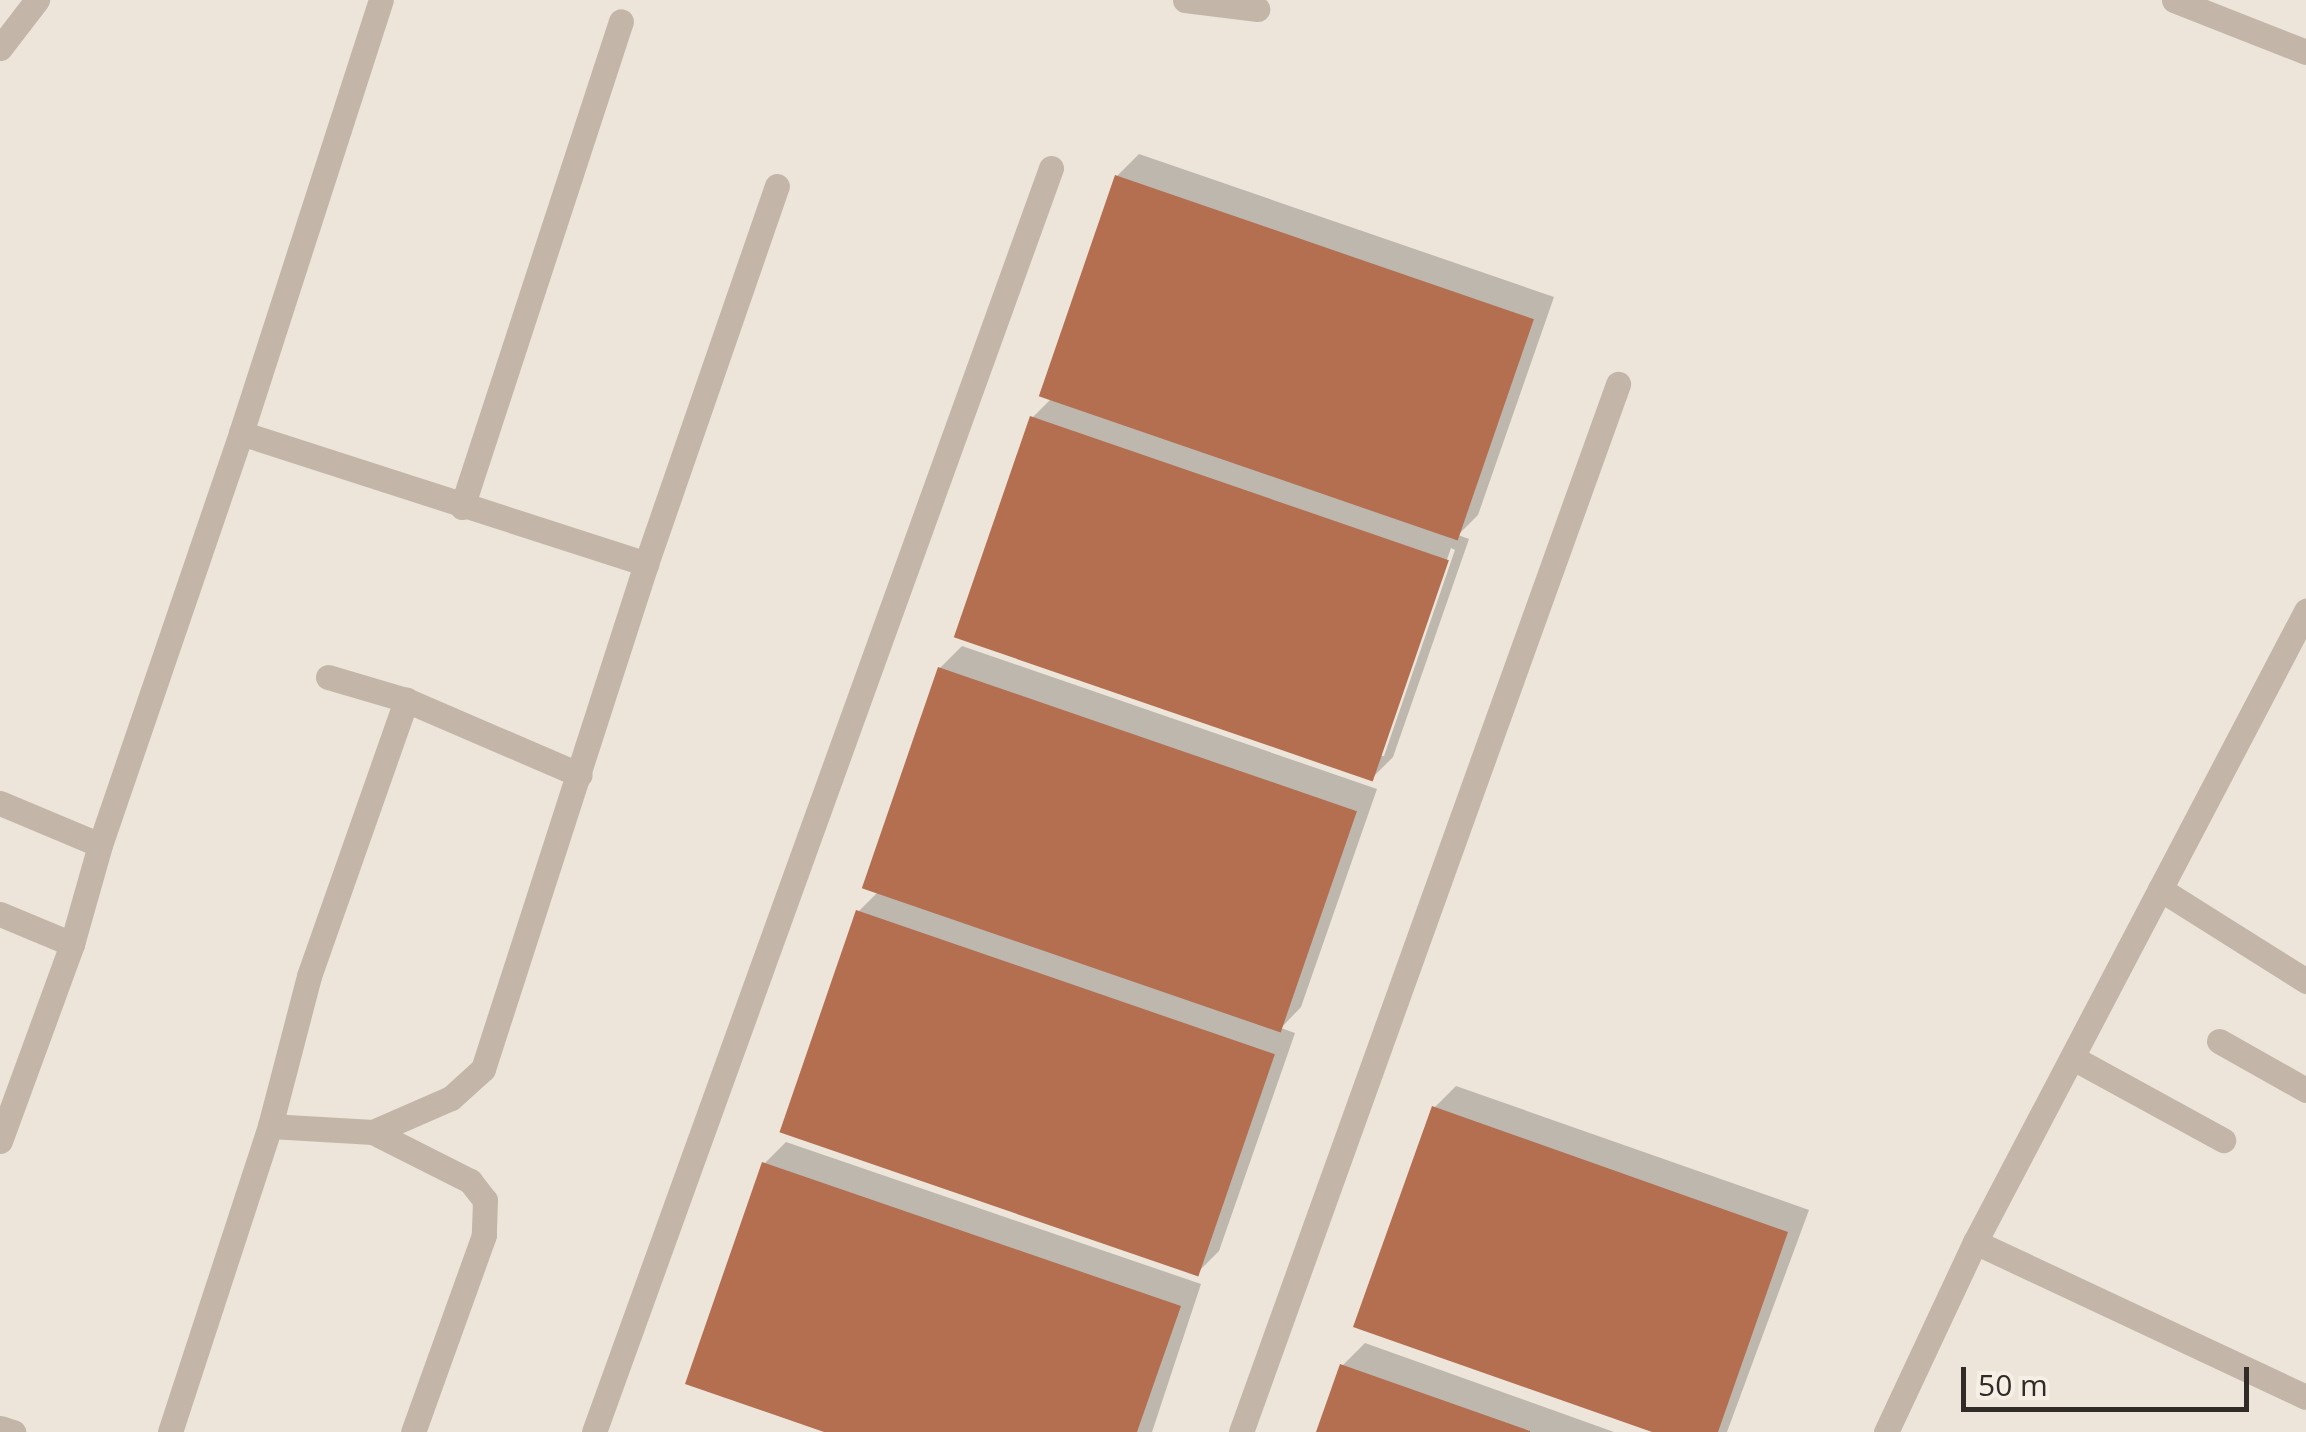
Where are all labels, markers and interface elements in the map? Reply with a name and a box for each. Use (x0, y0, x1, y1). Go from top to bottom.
scale bar (1966, 1347, 2254, 1409)
text: 50 m (1978, 1364, 2048, 1405)

